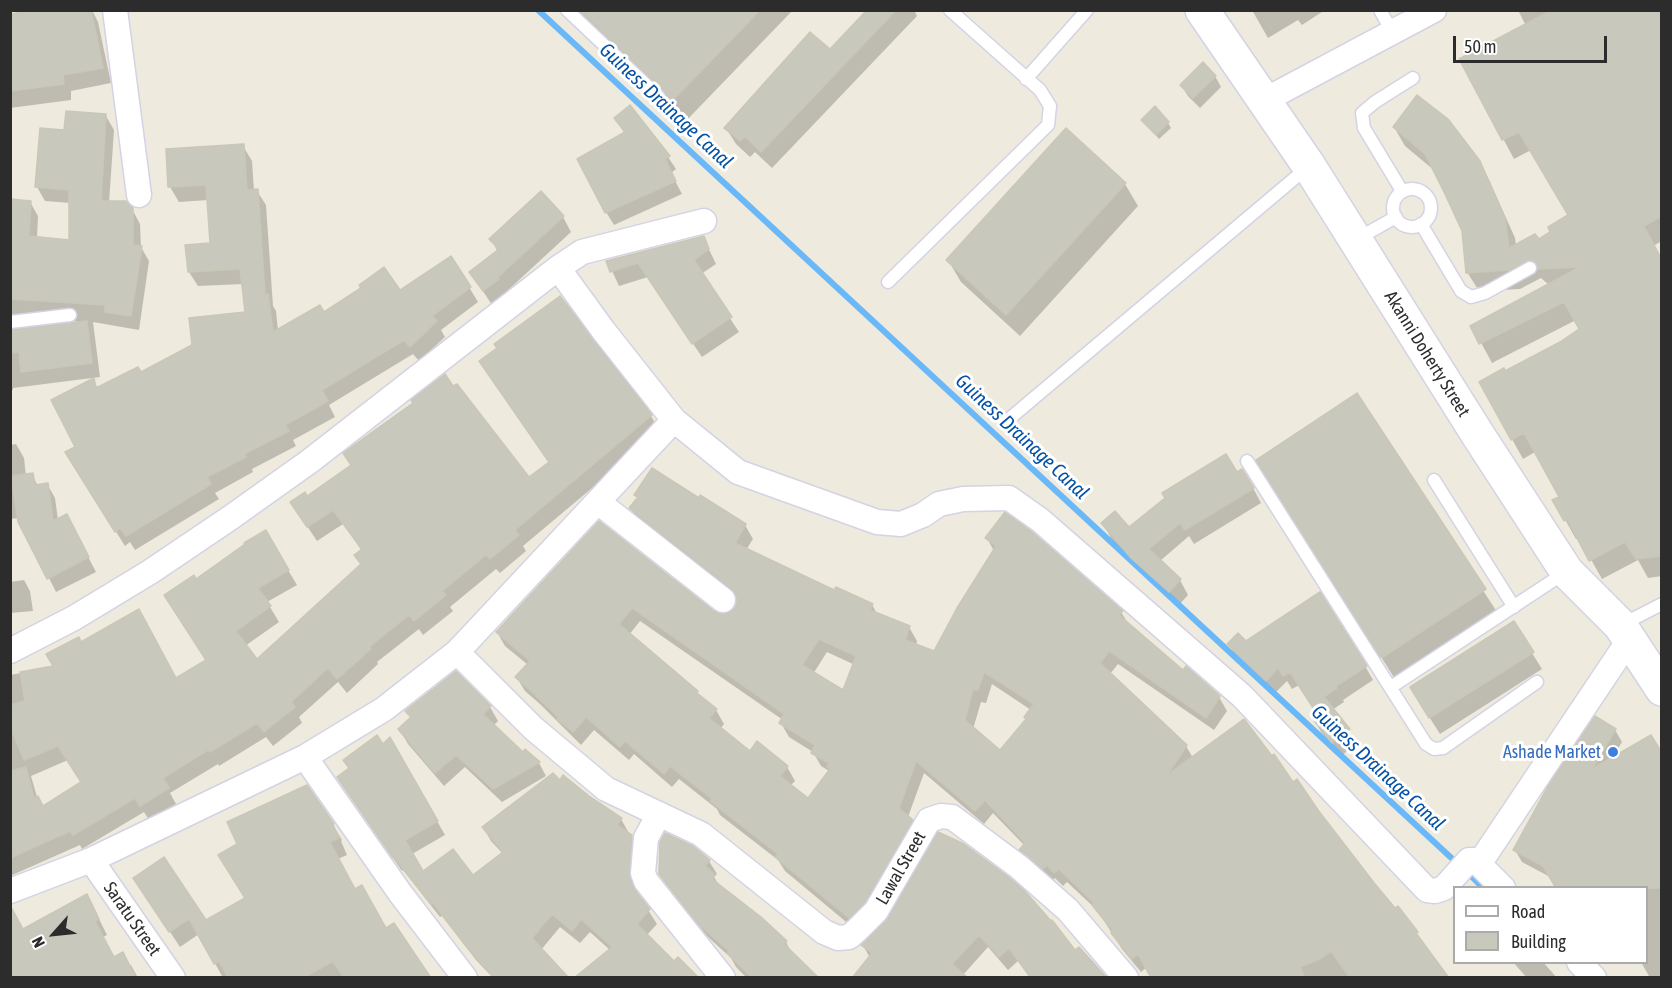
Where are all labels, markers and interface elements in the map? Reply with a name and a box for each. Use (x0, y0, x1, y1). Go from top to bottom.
scale bar (1456, 24, 1610, 62)
text: 50 m (1464, 36, 1496, 57)
water label: Guiness Drainage Canal (594, 38, 738, 174)
street label: Akanni Doherty Street (1380, 287, 1474, 421)
water label: Guiness Drainage Canal (950, 369, 1094, 505)
water label: Guiness Drainage Canal (1306, 700, 1450, 836)
place label: Ashade Market (1503, 741, 1601, 763)
marker: Ashade Market (1606, 745, 1620, 759)
street label: Lawal Street (871, 828, 931, 908)
street label: Saratu Street (99, 878, 165, 960)
legend (1453, 886, 1648, 964)
text: Road (1511, 901, 1545, 922)
north arrow (24, 904, 84, 964)
text: Building (1511, 931, 1566, 952)
text: N (28, 934, 48, 950)

